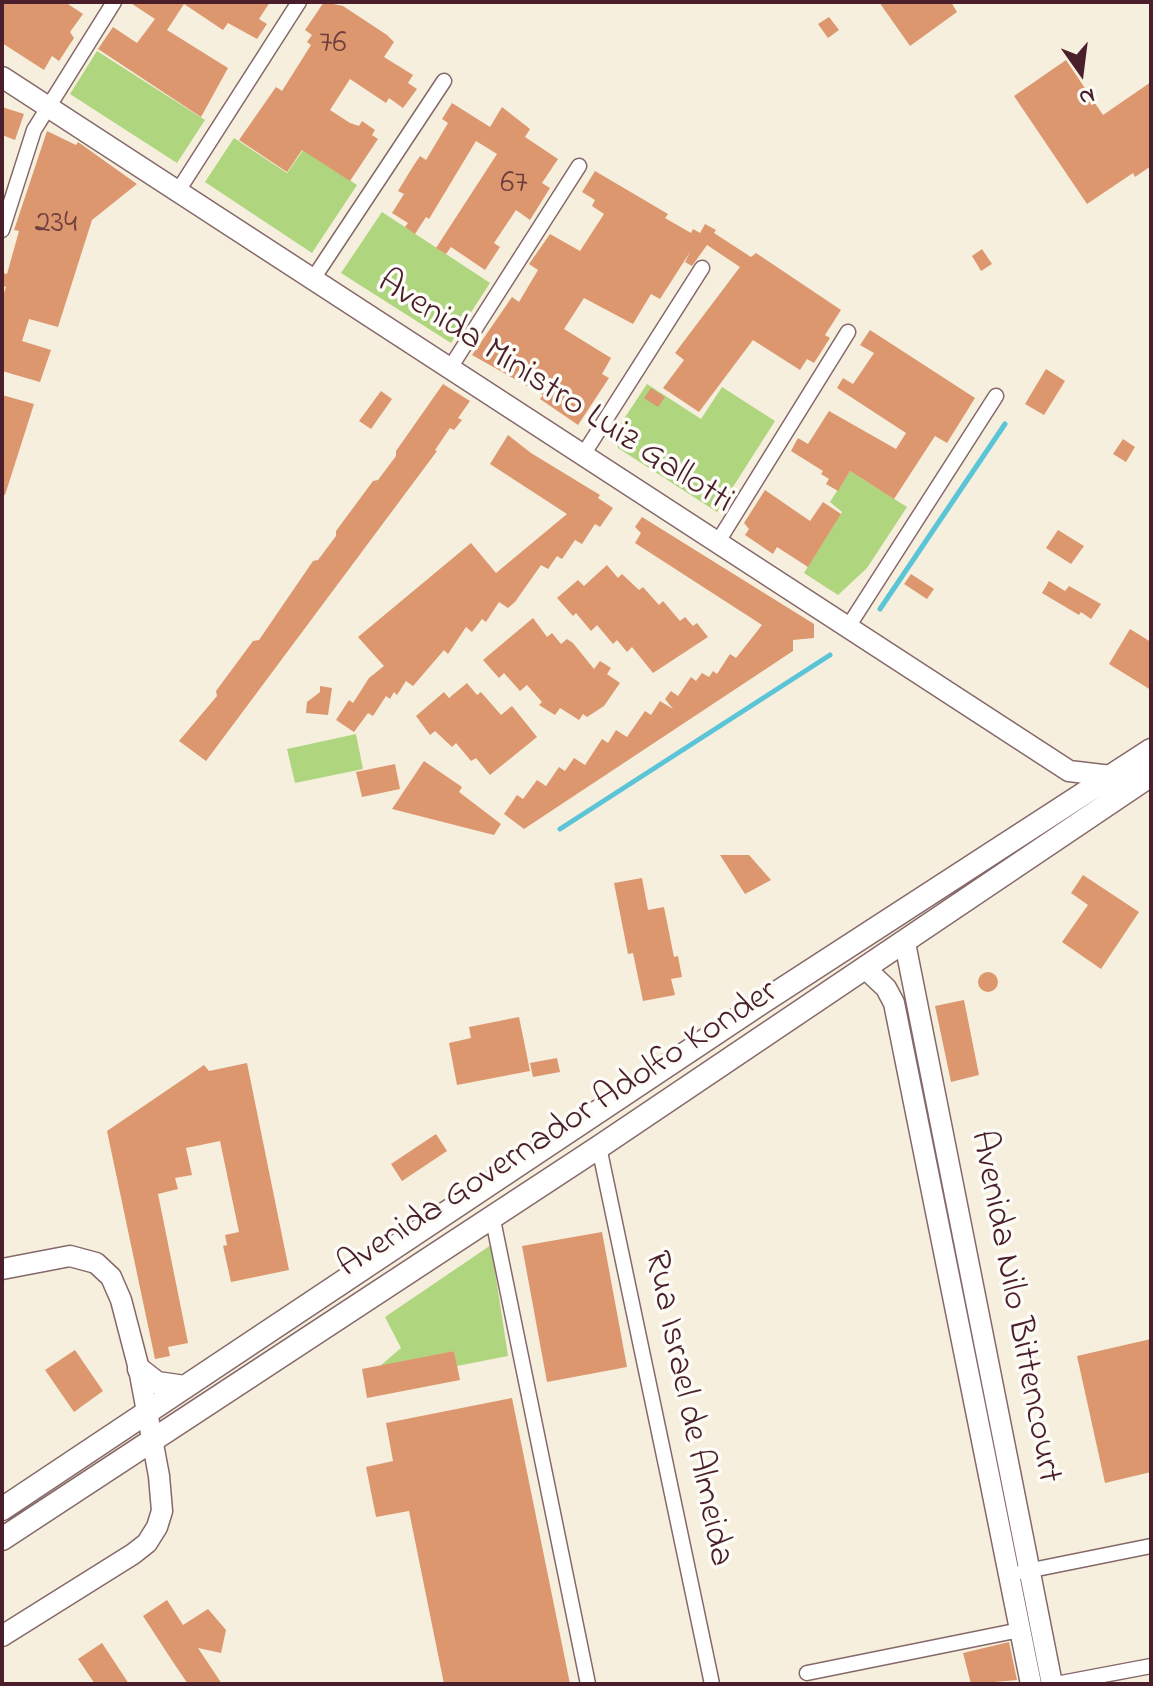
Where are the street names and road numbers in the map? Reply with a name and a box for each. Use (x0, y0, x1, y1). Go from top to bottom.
street label: Avenida Ministro Luiz Gallotti (368, 263, 740, 525)
street label: Avenida Governador Adolfo Konder (331, 972, 787, 1290)
street label: Avenida Nilo Bittencourt (958, 1127, 1068, 1487)
street label: Rua Israel de Almeida (631, 1247, 741, 1571)

